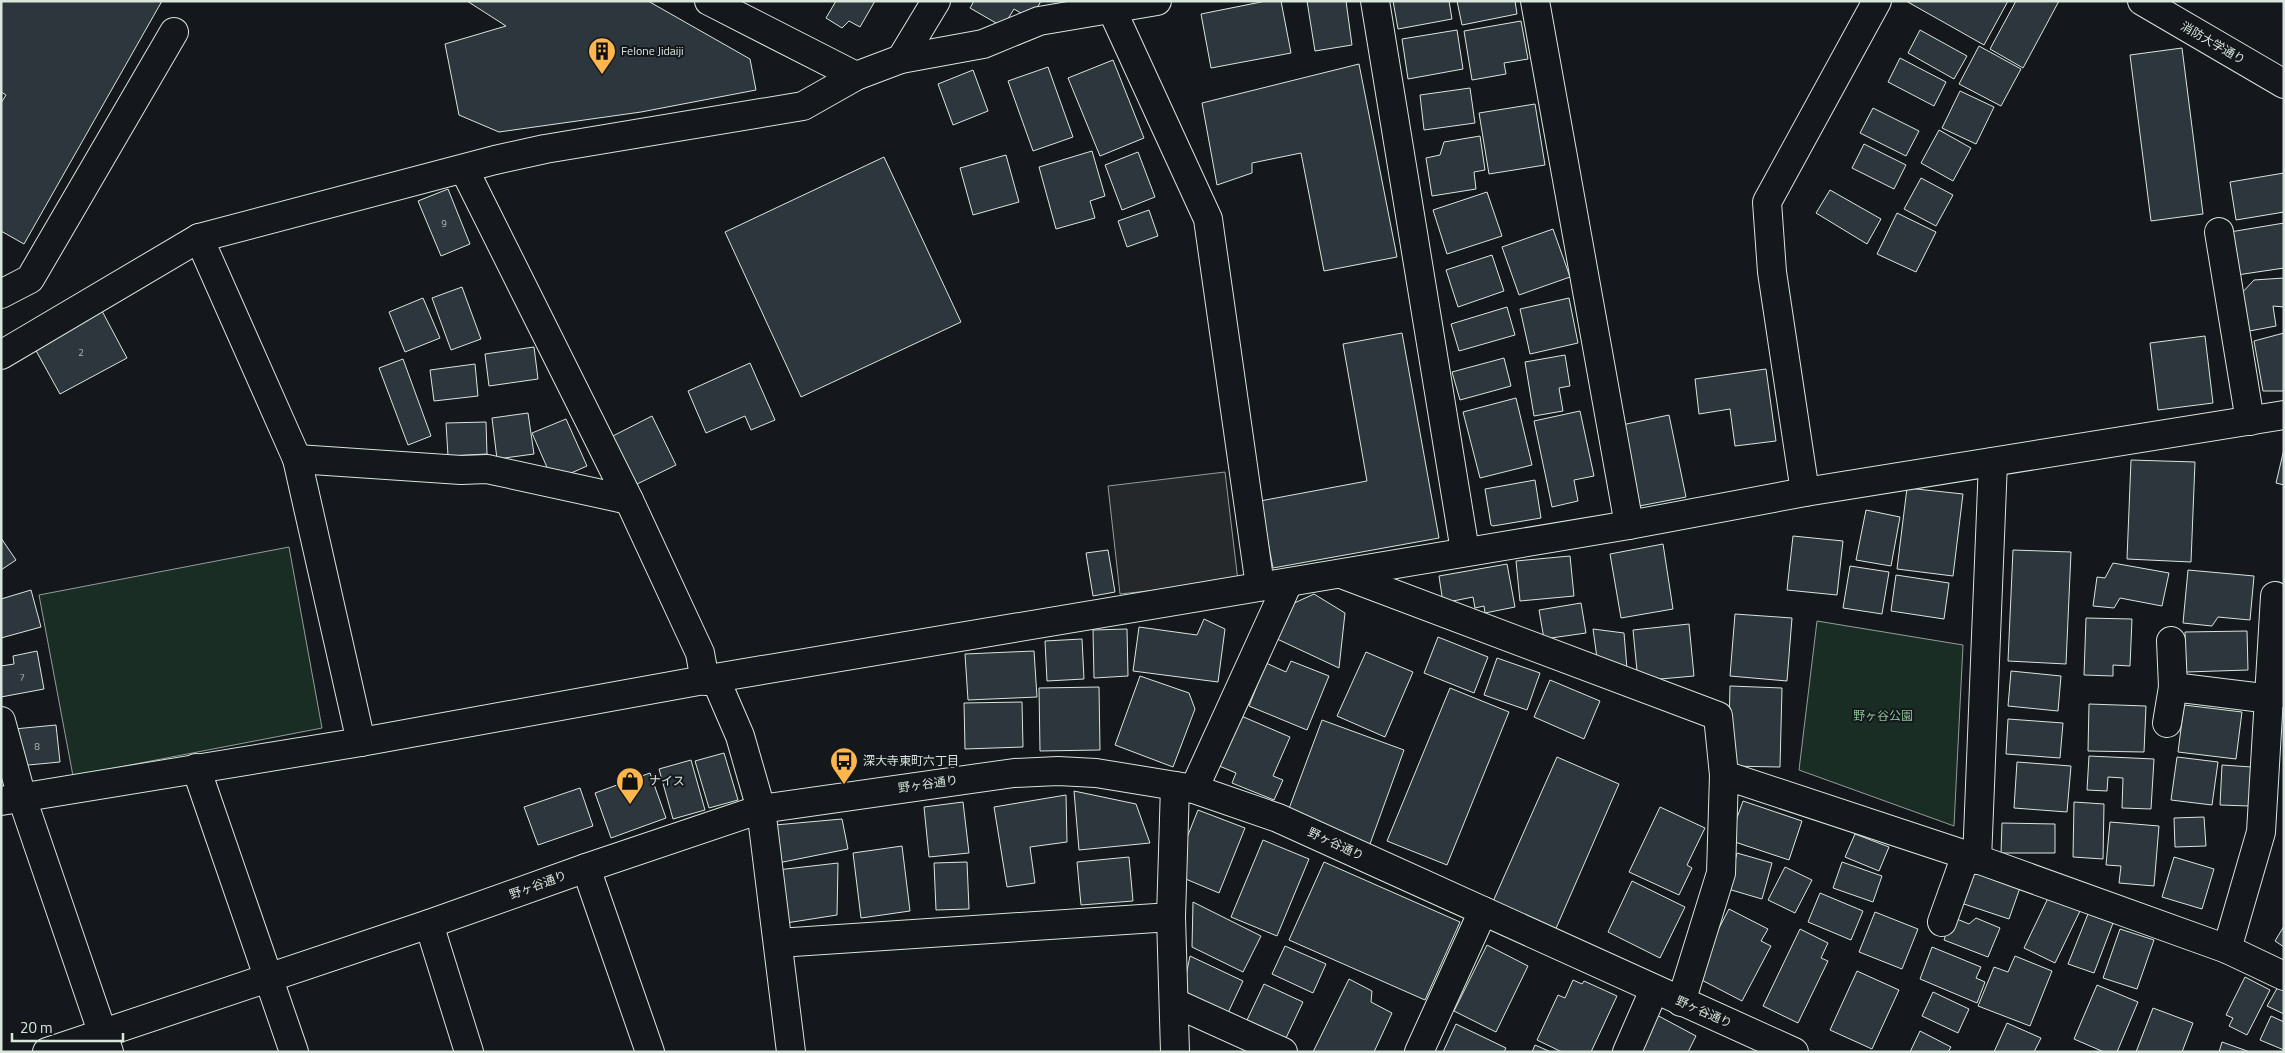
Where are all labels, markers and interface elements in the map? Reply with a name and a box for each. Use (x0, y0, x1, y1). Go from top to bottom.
street label: 消防大学通り (2177, 16, 2249, 69)
building icon: Felone Jidaiji (587, 36, 617, 75)
place label: Felone Jidaiji (621, 41, 684, 60)
house number: 9 (441, 216, 447, 231)
house number: 2 (78, 345, 84, 360)
house number: 7 (19, 670, 25, 685)
park label: 野ヶ谷公園 (1853, 706, 1913, 725)
house number: 8 (34, 739, 40, 754)
bus stop icon: 深大寺東町六丁目 (829, 746, 859, 785)
place label: 深大寺東町六丁目 (863, 751, 959, 770)
shop icon: ナイス (615, 766, 645, 805)
street label: 野ヶ谷通り (897, 770, 959, 797)
place label: ナイス (649, 771, 685, 790)
street label: 野ヶ谷通り (1305, 822, 1367, 865)
street label: 野ヶ谷通り (506, 865, 569, 904)
street label: 野ヶ谷通り (1673, 991, 1735, 1032)
scale bar (12, 1010, 124, 1042)
text: 20 m (20, 1016, 53, 1039)

